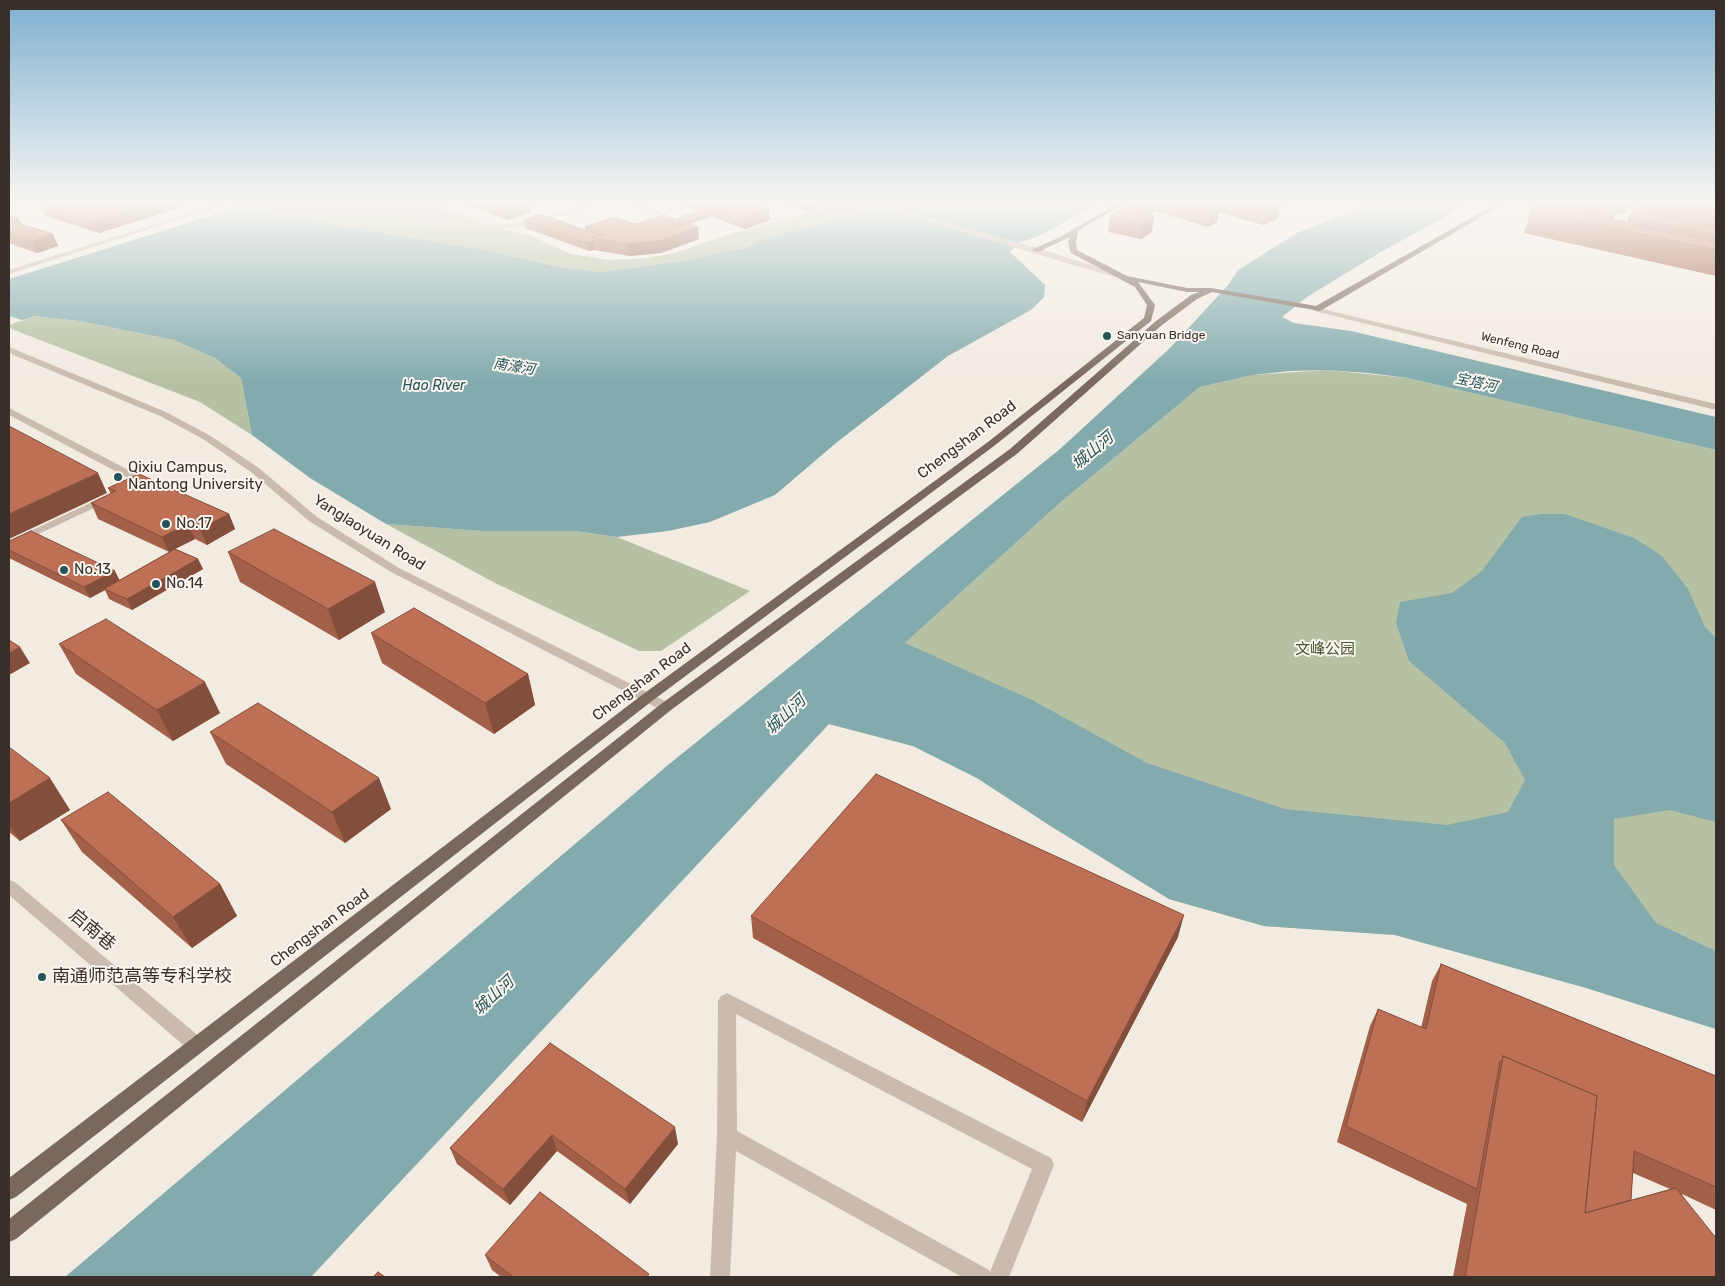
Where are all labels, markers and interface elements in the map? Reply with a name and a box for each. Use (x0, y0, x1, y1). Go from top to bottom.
place label: Sanyuan Bridge (1117, 329, 1205, 343)
street label: Wenfeng Road (1479, 329, 1561, 363)
marker: Sanyuan Bridge (1101, 330, 1113, 342)
water label: 南濠河 (492, 355, 536, 379)
water label: 宝塔河 (1454, 370, 1498, 396)
water label: Hao River (403, 378, 465, 394)
street label: Chengshan Road (914, 397, 1020, 483)
water label: 城山河 (1068, 428, 1118, 474)
place label: Qixiu Campus, Nantong University (128, 459, 263, 494)
marker: Qixiu Campus, Nantong University (112, 471, 124, 483)
street label: Yanglaoyuan Road (310, 491, 428, 575)
place label: No.17 (176, 515, 212, 533)
marker: No.17 (160, 518, 172, 530)
place label: No.13 (74, 561, 111, 579)
marker: No.13 (58, 564, 70, 576)
place label: No.14 (166, 575, 203, 593)
marker: No.14 (150, 578, 162, 590)
street label: Chengshan Road (589, 639, 695, 725)
park label: 文峰公园 (1295, 641, 1355, 659)
water label: 城山河 (762, 691, 810, 739)
street label: Chengshan Road (267, 885, 373, 971)
street label: 启南巷 (64, 904, 120, 956)
place label: 南通师范高等专科学校 (52, 966, 232, 988)
marker: 南通师范高等专科学校 (36, 971, 48, 983)
water label: 城山河 (470, 973, 518, 1019)

